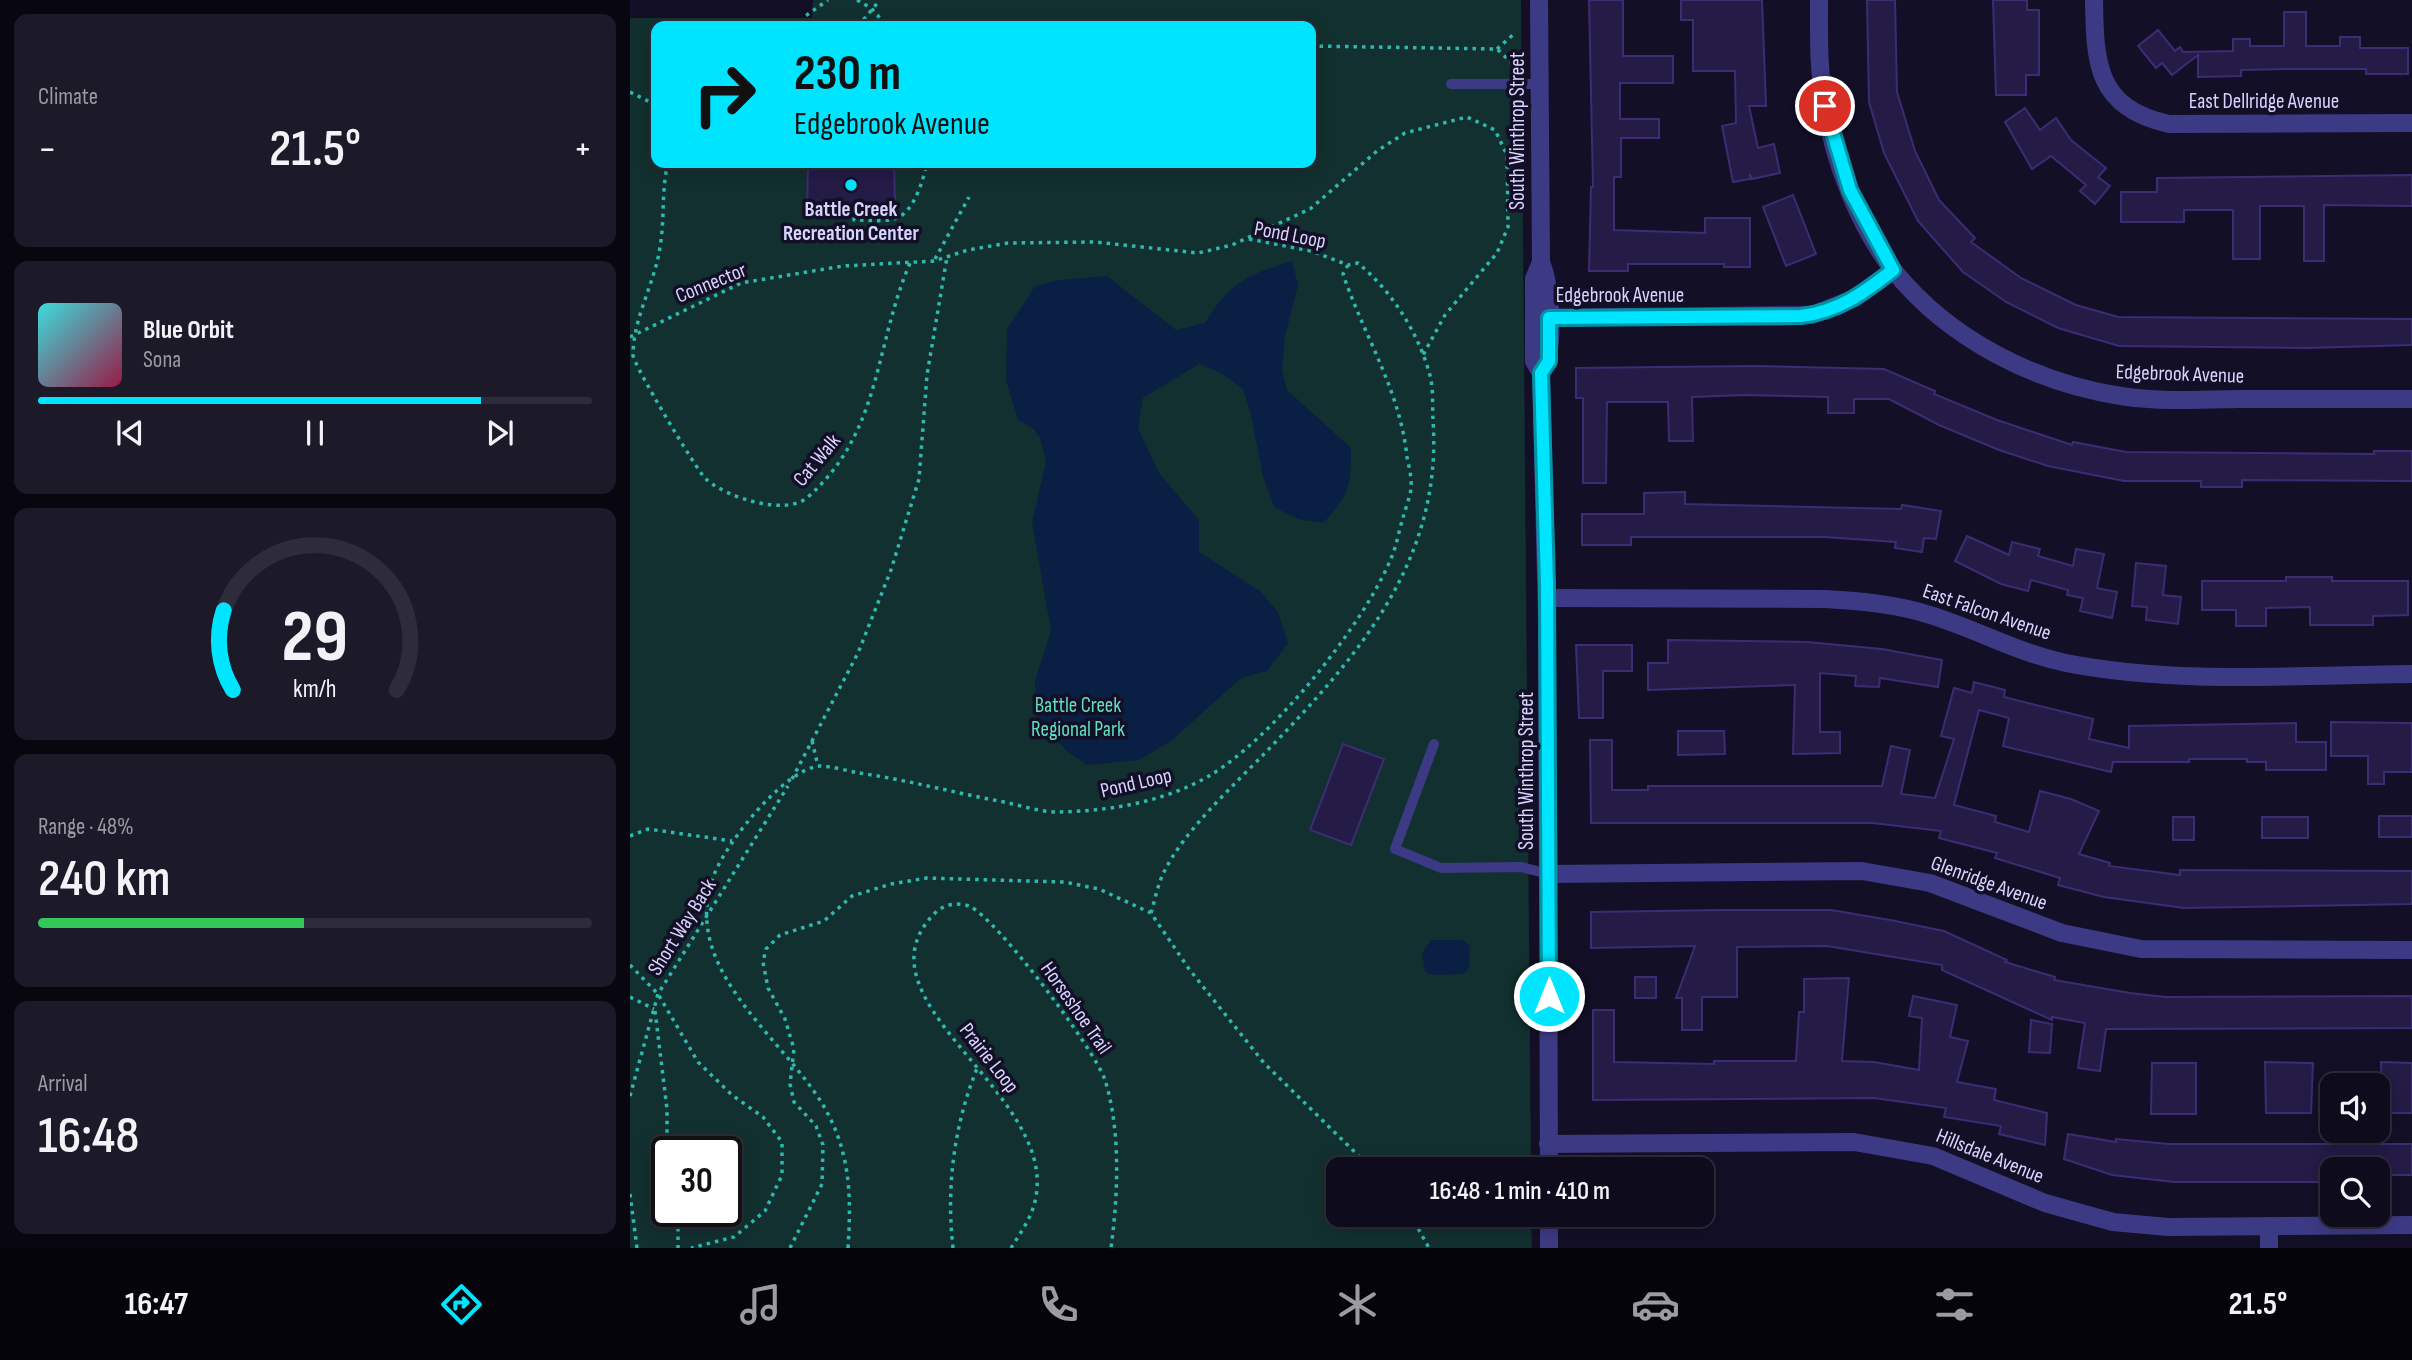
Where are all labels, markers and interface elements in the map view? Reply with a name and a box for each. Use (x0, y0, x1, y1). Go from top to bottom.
text: 230 m (794, 45, 901, 104)
icon: right (679, 49, 770, 140)
street label: South Winthrop Street (1505, 52, 1530, 210)
pin (1795, 76, 1855, 136)
text: Climate (38, 83, 98, 111)
icon: arrive (1806, 87, 1844, 125)
street label: East Dellridge Avenue (2189, 89, 2339, 114)
text: Edgebrook Avenue (794, 105, 990, 144)
text: 21.5° (269, 118, 361, 181)
text: − (38, 127, 57, 172)
text: + (573, 127, 592, 172)
marker: Battle Creek Recreation Center (843, 177, 859, 193)
place label: Battle Creek Recreation Center (783, 197, 919, 246)
street label: Pond Loop (1252, 216, 1328, 254)
street label: Connector (672, 257, 750, 309)
street label: Edgebrook Avenue (1556, 283, 1684, 308)
text: Blue Orbit (143, 315, 234, 346)
text: Sona (143, 346, 181, 374)
street label: Edgebrook Avenue (2115, 359, 2245, 389)
icon: previous (111, 414, 149, 452)
icon: pause (296, 414, 334, 452)
icon: next (481, 414, 519, 452)
street label: Cat Walk (788, 429, 846, 491)
street label: East Falcon Avenue (1920, 578, 2054, 646)
text: 29 (282, 594, 348, 682)
text: km/h (293, 674, 337, 705)
street label: South Winthrop Street (1514, 692, 1539, 850)
park label: Battle Creek Regional Park (1031, 693, 1125, 742)
street label: Pond Loop (1098, 763, 1174, 803)
text: Range · 48% (38, 813, 134, 841)
text: 240 km (38, 848, 170, 911)
street label: Glenridge Avenue (1927, 850, 2051, 916)
street label: Short Way Back (642, 874, 722, 980)
street label: Horseshoe Trail (1035, 957, 1117, 1059)
position arrow (1512, 959, 1586, 1033)
street label: Prairie Loop (954, 1018, 1024, 1098)
text: Arrival (38, 1070, 87, 1098)
map controls (2320, 1073, 2390, 1227)
button: sound (2320, 1073, 2390, 1143)
text: 16:48 (38, 1105, 139, 1168)
street label: Hillsdale Avenue (1933, 1123, 2047, 1189)
speed limit sign: 30 (651, 1136, 742, 1227)
button: search (2320, 1157, 2390, 1227)
text: 16:48 · 1 min · 410 m (1430, 1176, 1610, 1207)
icon: directions (437, 1280, 486, 1329)
icon: music (736, 1280, 785, 1329)
icon: phone (1034, 1280, 1083, 1329)
icon: climate (1333, 1280, 1382, 1329)
icon: car (1631, 1280, 1680, 1329)
icon: filters (1930, 1280, 1979, 1329)
text: 16:47 (125, 1285, 188, 1324)
text: 21.5° (2228, 1285, 2287, 1324)

